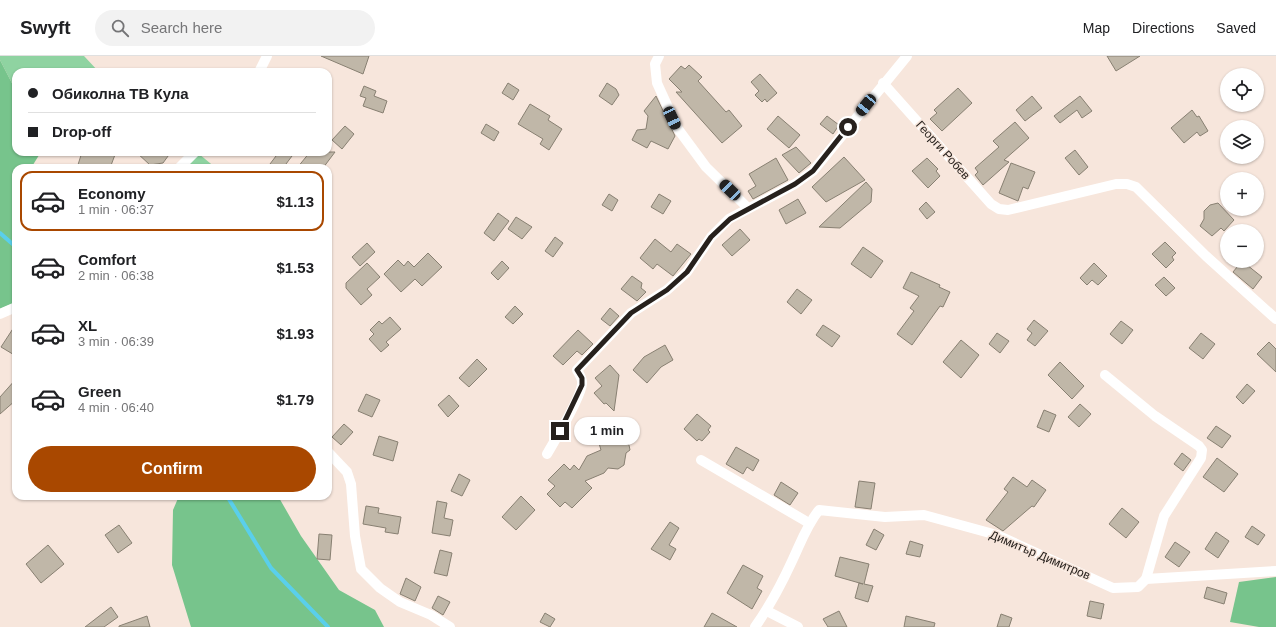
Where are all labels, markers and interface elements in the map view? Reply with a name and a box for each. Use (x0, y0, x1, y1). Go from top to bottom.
search box (95, 10, 375, 46)
text: Swyft (20, 17, 71, 38)
icon: search (109, 17, 131, 39)
text: Search here (141, 19, 222, 36)
text: Map (1083, 20, 1110, 36)
text: Directions (1132, 20, 1194, 36)
text: Saved (1216, 20, 1256, 36)
map controls (1220, 68, 1264, 268)
button: locate (1220, 68, 1264, 112)
text: Обиколна ТВ Кула (52, 85, 189, 102)
car (854, 92, 878, 118)
car (661, 105, 683, 131)
route start (839, 118, 857, 136)
street label: Георги Робев (913, 118, 973, 182)
button: layers (1220, 120, 1264, 164)
text: Drop-off (52, 123, 111, 140)
button: + (1220, 172, 1264, 216)
car (717, 177, 743, 203)
icon: car (30, 183, 66, 219)
text: Economy (78, 185, 146, 202)
text: $1.13 (276, 193, 314, 210)
text: 1 min · 06:37 (78, 202, 154, 217)
button: − (1220, 224, 1264, 268)
icon: car (30, 249, 66, 285)
text: Comfort (78, 251, 136, 268)
text: $1.53 (276, 259, 314, 276)
text: 2 min · 06:38 (78, 268, 154, 283)
icon: car (30, 315, 66, 351)
text: XL (78, 317, 97, 334)
text: $1.93 (276, 325, 314, 342)
text: 3 min · 06:39 (78, 334, 154, 349)
icon: car (30, 381, 66, 417)
text: Green (78, 383, 121, 400)
text: $1.79 (276, 391, 314, 408)
text: 4 min · 06:40 (78, 400, 154, 415)
callout: 1 min (574, 417, 640, 445)
route end (551, 422, 569, 440)
text: 1 min (590, 423, 624, 438)
button: Confirm (28, 446, 316, 492)
street label: Димитър Димитров (988, 527, 1092, 583)

